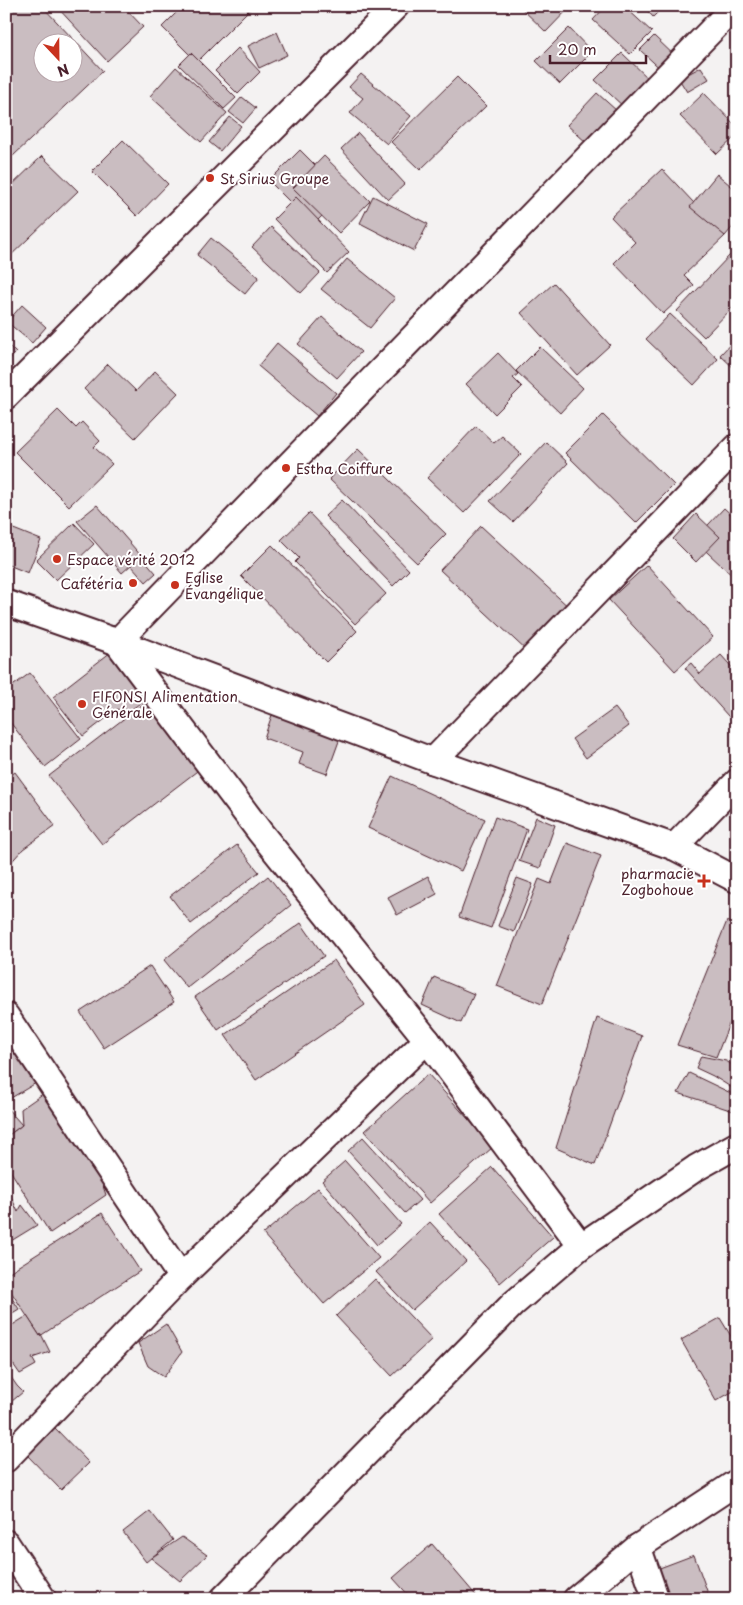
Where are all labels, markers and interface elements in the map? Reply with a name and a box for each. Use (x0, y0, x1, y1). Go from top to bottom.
north arrow (32, 32, 82, 82)
scale bar (550, 32, 647, 64)
text: 20 m (558, 37, 597, 60)
text: N (54, 59, 72, 82)
place label: St Sirius Groupe (220, 168, 330, 189)
marker: St Sirius Groupe (204, 172, 216, 184)
place label: Estha Coiffure (296, 458, 393, 479)
marker: Estha Coiffure (280, 462, 292, 474)
place label: Espace vérité 2012 (67, 549, 195, 570)
marker: Espace vérité 2012 (51, 553, 63, 565)
place label: Eglise Évangélique (185, 567, 264, 604)
place label: Cafétéria (60, 573, 123, 594)
marker: Cafétéria (127, 577, 139, 589)
marker: Eglise Évangélique (169, 579, 181, 591)
place label: FIFONSI Alimentation Générale (92, 686, 238, 723)
marker: FIFONSI Alimentation Générale (76, 698, 88, 710)
place label: pharmacie Zogbohoue (621, 863, 694, 900)
marker: pharmacie Zogbohoue (698, 875, 710, 887)

